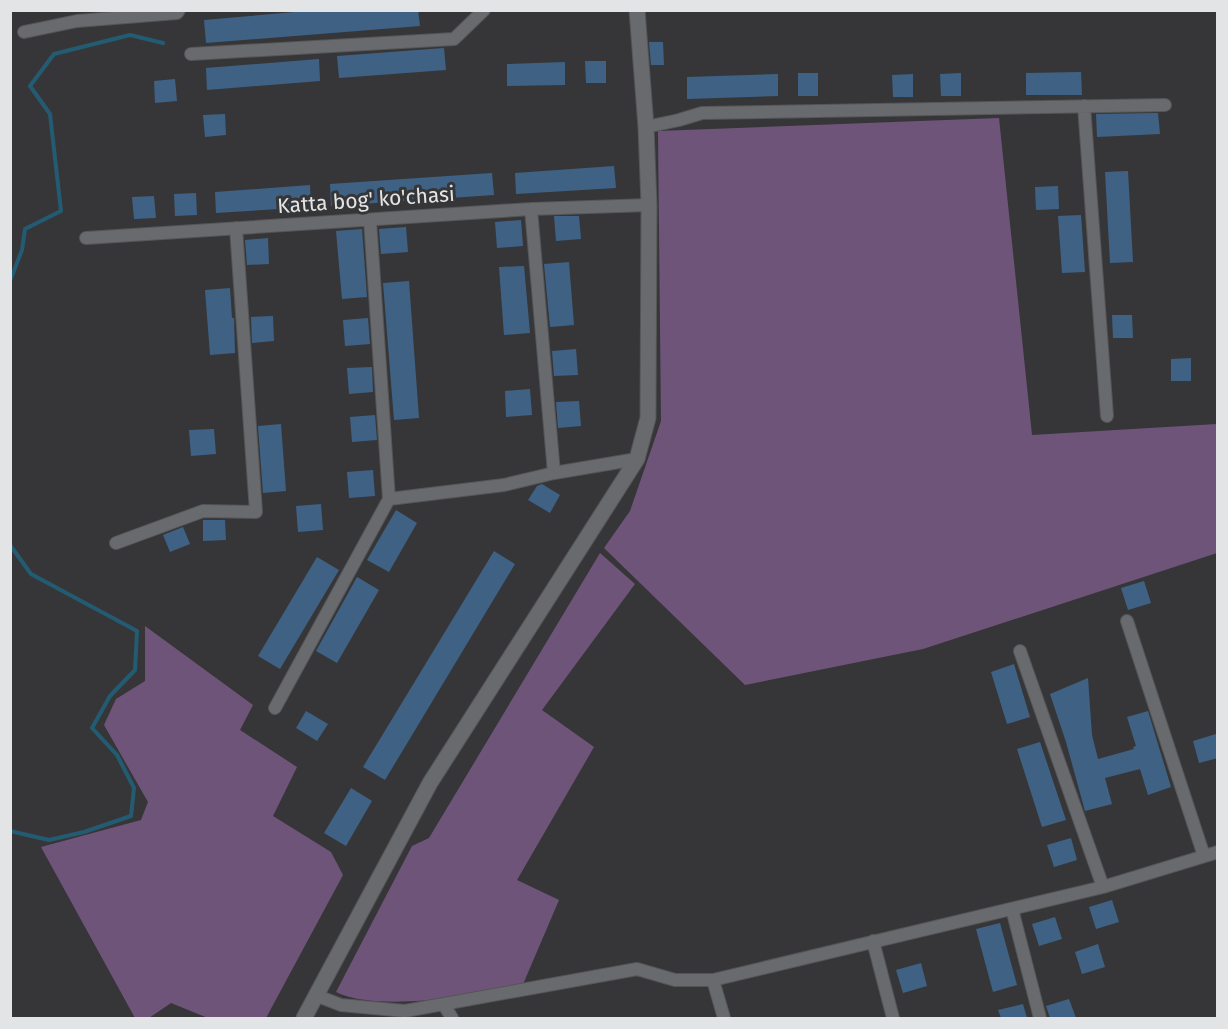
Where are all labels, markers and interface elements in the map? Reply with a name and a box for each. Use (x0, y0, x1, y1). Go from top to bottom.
street label: Katta bog' ko'chasi (276, 181, 456, 219)

